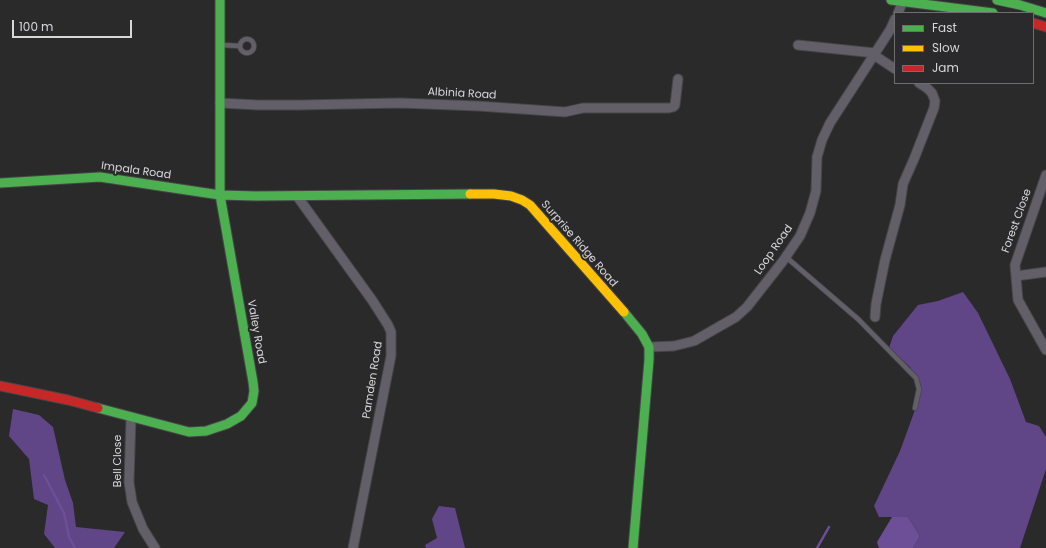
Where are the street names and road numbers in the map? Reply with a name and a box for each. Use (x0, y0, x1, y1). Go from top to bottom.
street label: Albinia Road (427, 86, 497, 102)
street label: Impala Road (100, 160, 172, 182)
street label: Forest Close (999, 187, 1035, 255)
street label: Surprise Ridge Road (538, 198, 620, 290)
street label: Loop Road (752, 223, 796, 277)
street label: Valley Road (244, 299, 268, 365)
street label: Pamden Road (360, 340, 386, 420)
street label: Bell Close (111, 435, 125, 487)

